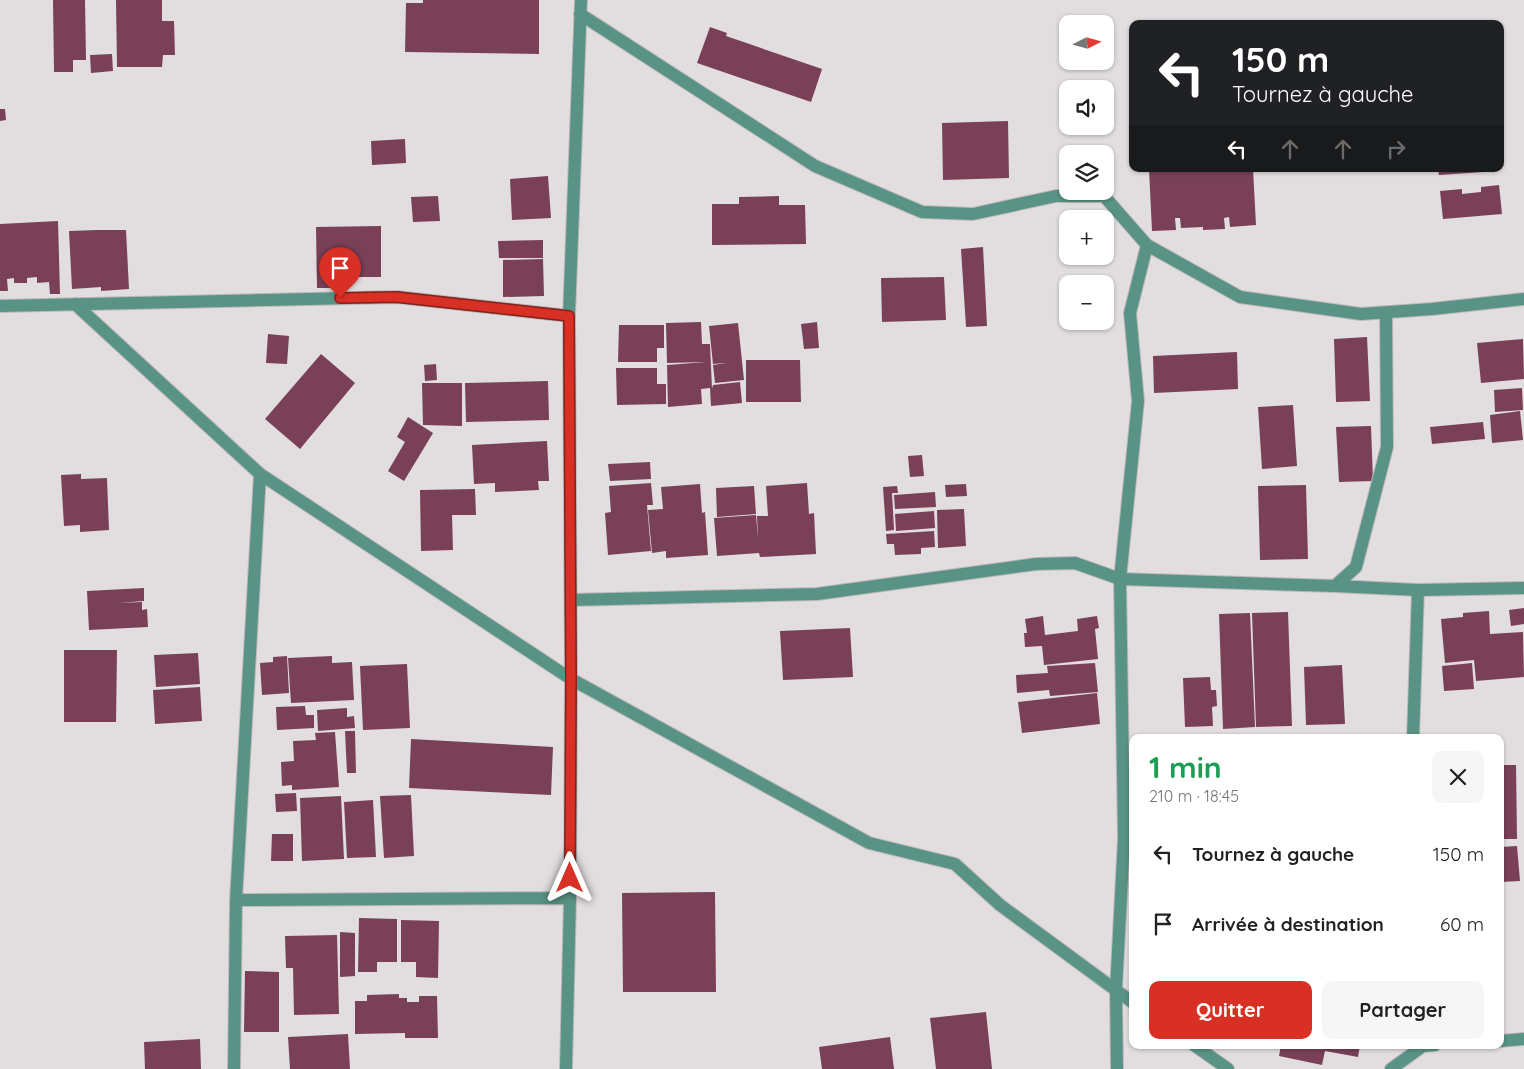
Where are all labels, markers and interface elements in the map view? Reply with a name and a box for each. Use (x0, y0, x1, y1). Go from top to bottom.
north arrow (1059, 15, 1114, 70)
map controls (1059, 15, 1114, 330)
text: 150 m (1232, 37, 1329, 81)
icon: left (1149, 40, 1214, 105)
button: sound (1059, 80, 1114, 135)
text: Tournez à gauche (1232, 80, 1414, 108)
icon: left (1223, 135, 1251, 163)
icon: ahead (1276, 135, 1304, 163)
icon: ahead (1329, 135, 1357, 163)
icon: right (1382, 135, 1410, 163)
button: layers (1059, 145, 1114, 200)
button: + (1059, 210, 1114, 265)
pin (319, 247, 361, 298)
icon: arrive (326, 254, 354, 282)
button: − (1059, 275, 1114, 330)
text: 1 min (1149, 748, 1222, 786)
button: close (1432, 751, 1484, 803)
text: 210 m · 18:45 (1149, 786, 1239, 806)
icon: left (1149, 840, 1177, 868)
text: Tournez à gauche (1192, 842, 1354, 866)
text: 150 m (1433, 842, 1484, 866)
position arrow (543, 851, 595, 903)
icon: arrive (1149, 910, 1177, 938)
text: Arrivée à destination (1192, 912, 1384, 936)
text: 60 m (1440, 912, 1484, 936)
button: Quitter (1149, 981, 1312, 1039)
button: Partager (1322, 981, 1484, 1039)

